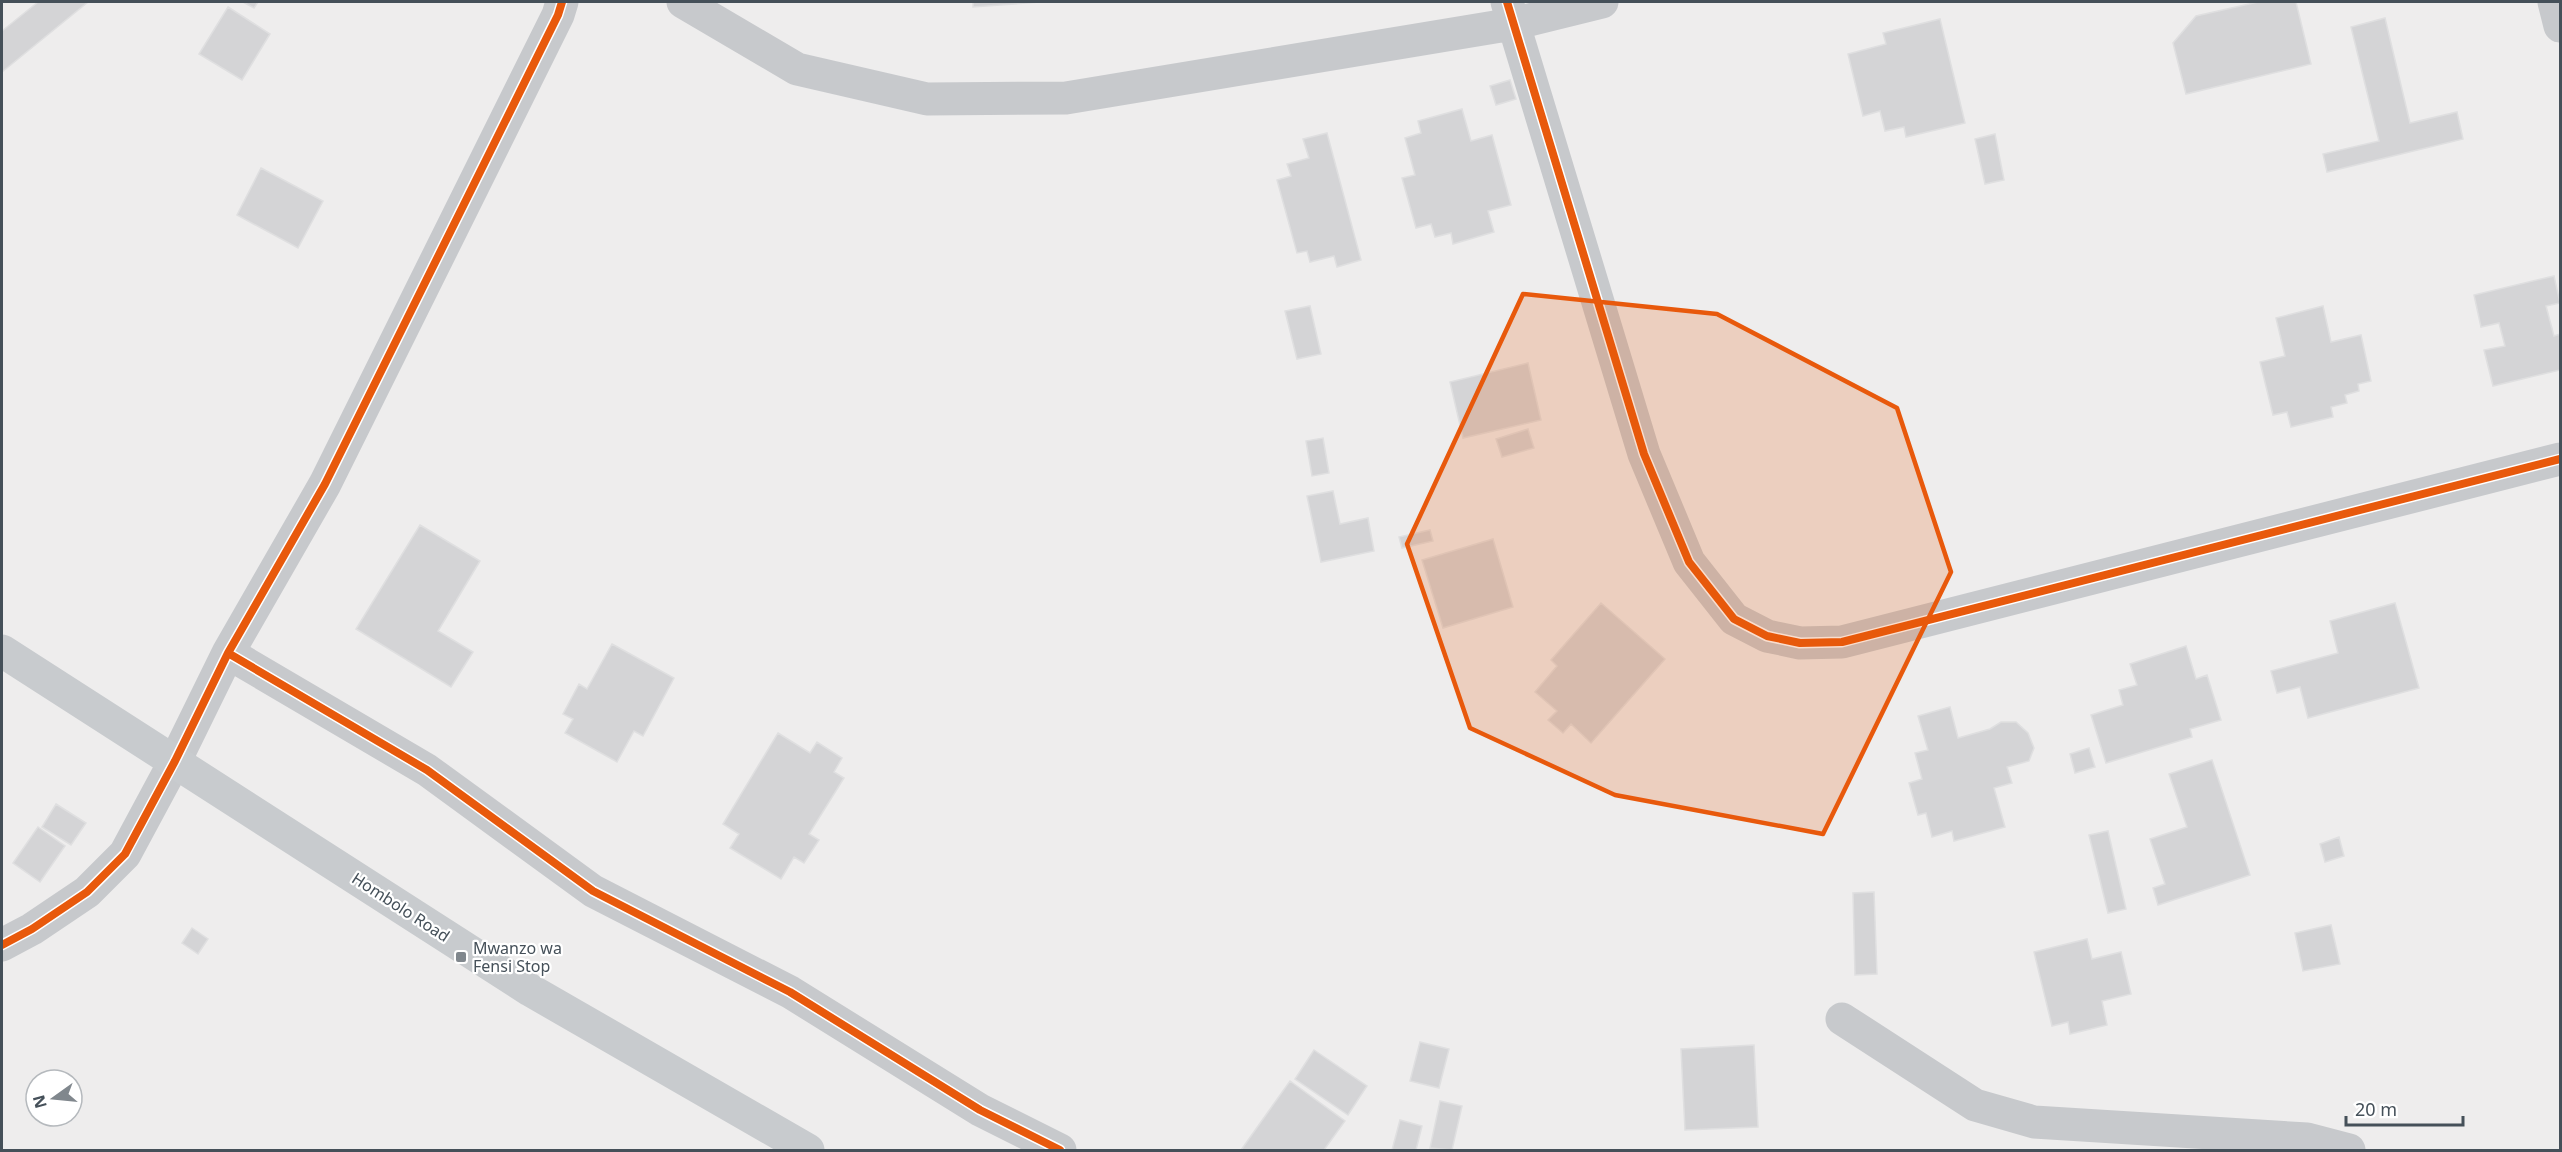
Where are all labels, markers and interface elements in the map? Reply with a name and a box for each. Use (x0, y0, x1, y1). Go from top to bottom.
street label: Hombolo Road (348, 867, 454, 947)
place label: Mwanzo wa Fensi Stop (473, 937, 562, 977)
marker: Mwanzo wa Fensi Stop (454, 950, 468, 964)
north arrow (24, 1068, 84, 1128)
scale bar (2346, 1089, 2463, 1127)
text: N (27, 1093, 52, 1111)
text: 20 m (2355, 1097, 2397, 1121)

